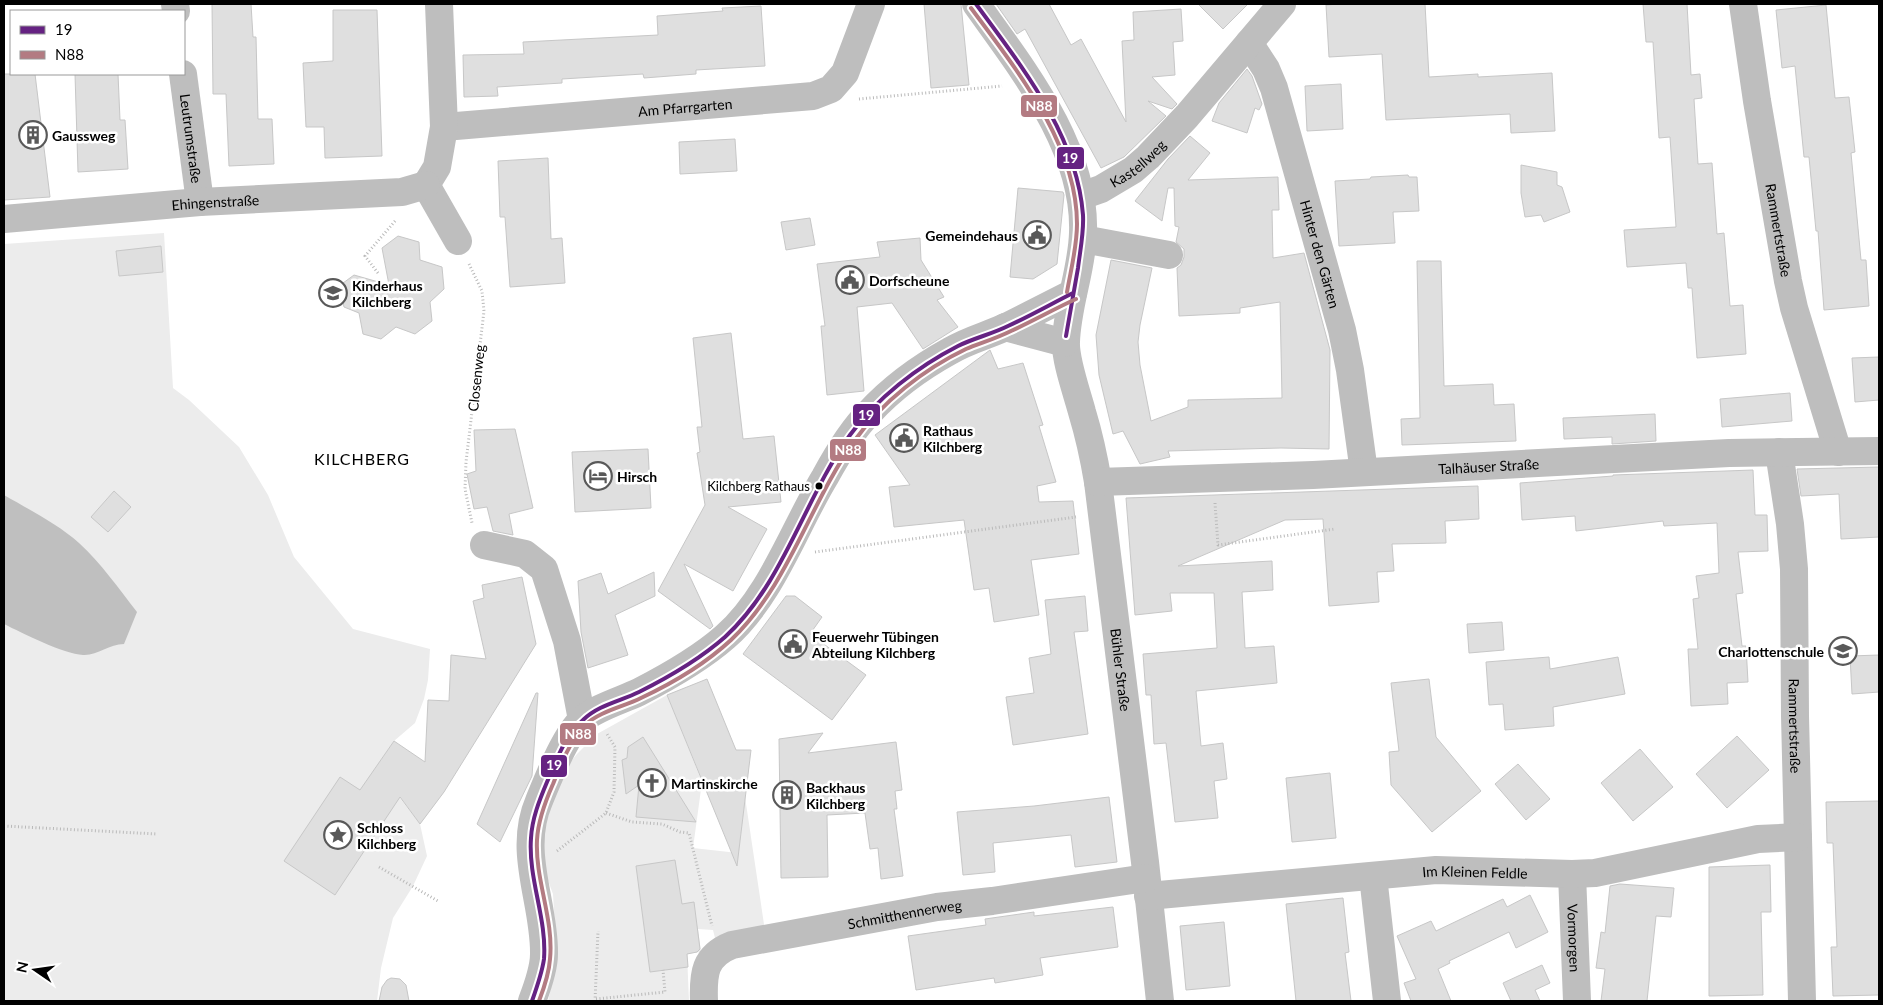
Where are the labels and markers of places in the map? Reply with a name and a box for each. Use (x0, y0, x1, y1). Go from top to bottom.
building icon: Gaussweg (18, 120, 48, 150)
place label: Gaussweg (52, 127, 116, 144)
public building icon: Gemeindehaus (1022, 220, 1052, 250)
place label: Gemeindehaus (925, 227, 1018, 244)
public building icon: Dorfscheune (835, 265, 865, 295)
place label: Dorfscheune (869, 272, 950, 289)
place label: Kinderhaus Kilchberg (352, 277, 423, 310)
school or university icon: Kinderhaus Kilchberg (318, 278, 348, 308)
place label: Rathaus Kilchberg (923, 422, 983, 455)
public building icon: Rathaus Kilchberg (889, 423, 919, 453)
hotel icon: Hirsch (583, 461, 613, 491)
place label: Hirsch (617, 468, 657, 485)
place label: Kilchberg Rathaus (707, 478, 810, 494)
marker: Kilchberg Rathaus (814, 481, 824, 491)
place label: Feuerwehr Tübingen Abteilung Kilchberg (811, 628, 939, 661)
public building icon: Feuerwehr Tübingen Abteilung Kilchberg (778, 629, 808, 659)
school or university icon: Charlottenschule (1828, 636, 1858, 666)
place label: Charlottenschule (1718, 643, 1825, 660)
church icon: Martinskirche (637, 768, 667, 798)
place label: Martinskirche (671, 775, 758, 792)
place label: Backhaus Kilchberg (806, 779, 866, 812)
building icon: Backhaus Kilchberg (772, 780, 802, 810)
place label: Schloss Kilchberg (357, 819, 417, 852)
place icon: Schloss Kilchberg (323, 820, 353, 850)

